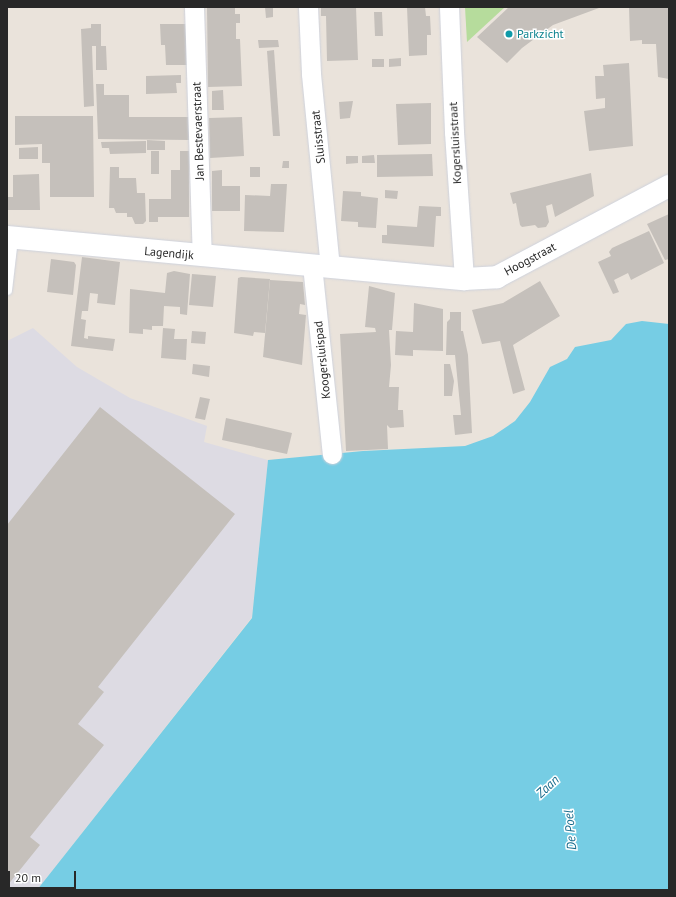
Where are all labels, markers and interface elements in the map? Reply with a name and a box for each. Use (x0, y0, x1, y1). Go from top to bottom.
place label: Parkzicht (517, 27, 564, 41)
marker: Parkzicht (504, 29, 514, 39)
street label: Jan Bestevaerstraat (189, 82, 207, 180)
street label: Kogersluisstraat (446, 102, 464, 184)
street label: Sluisstraat (308, 110, 328, 164)
street label: Hoogstraat (502, 239, 558, 279)
street label: Lagendijk (144, 244, 194, 262)
street label: Koogersluispad (311, 320, 333, 400)
water label: Zaan (533, 772, 563, 802)
water label: De Poel (561, 809, 581, 851)
scale bar (10, 863, 78, 889)
text: 20 m (15, 870, 41, 885)

